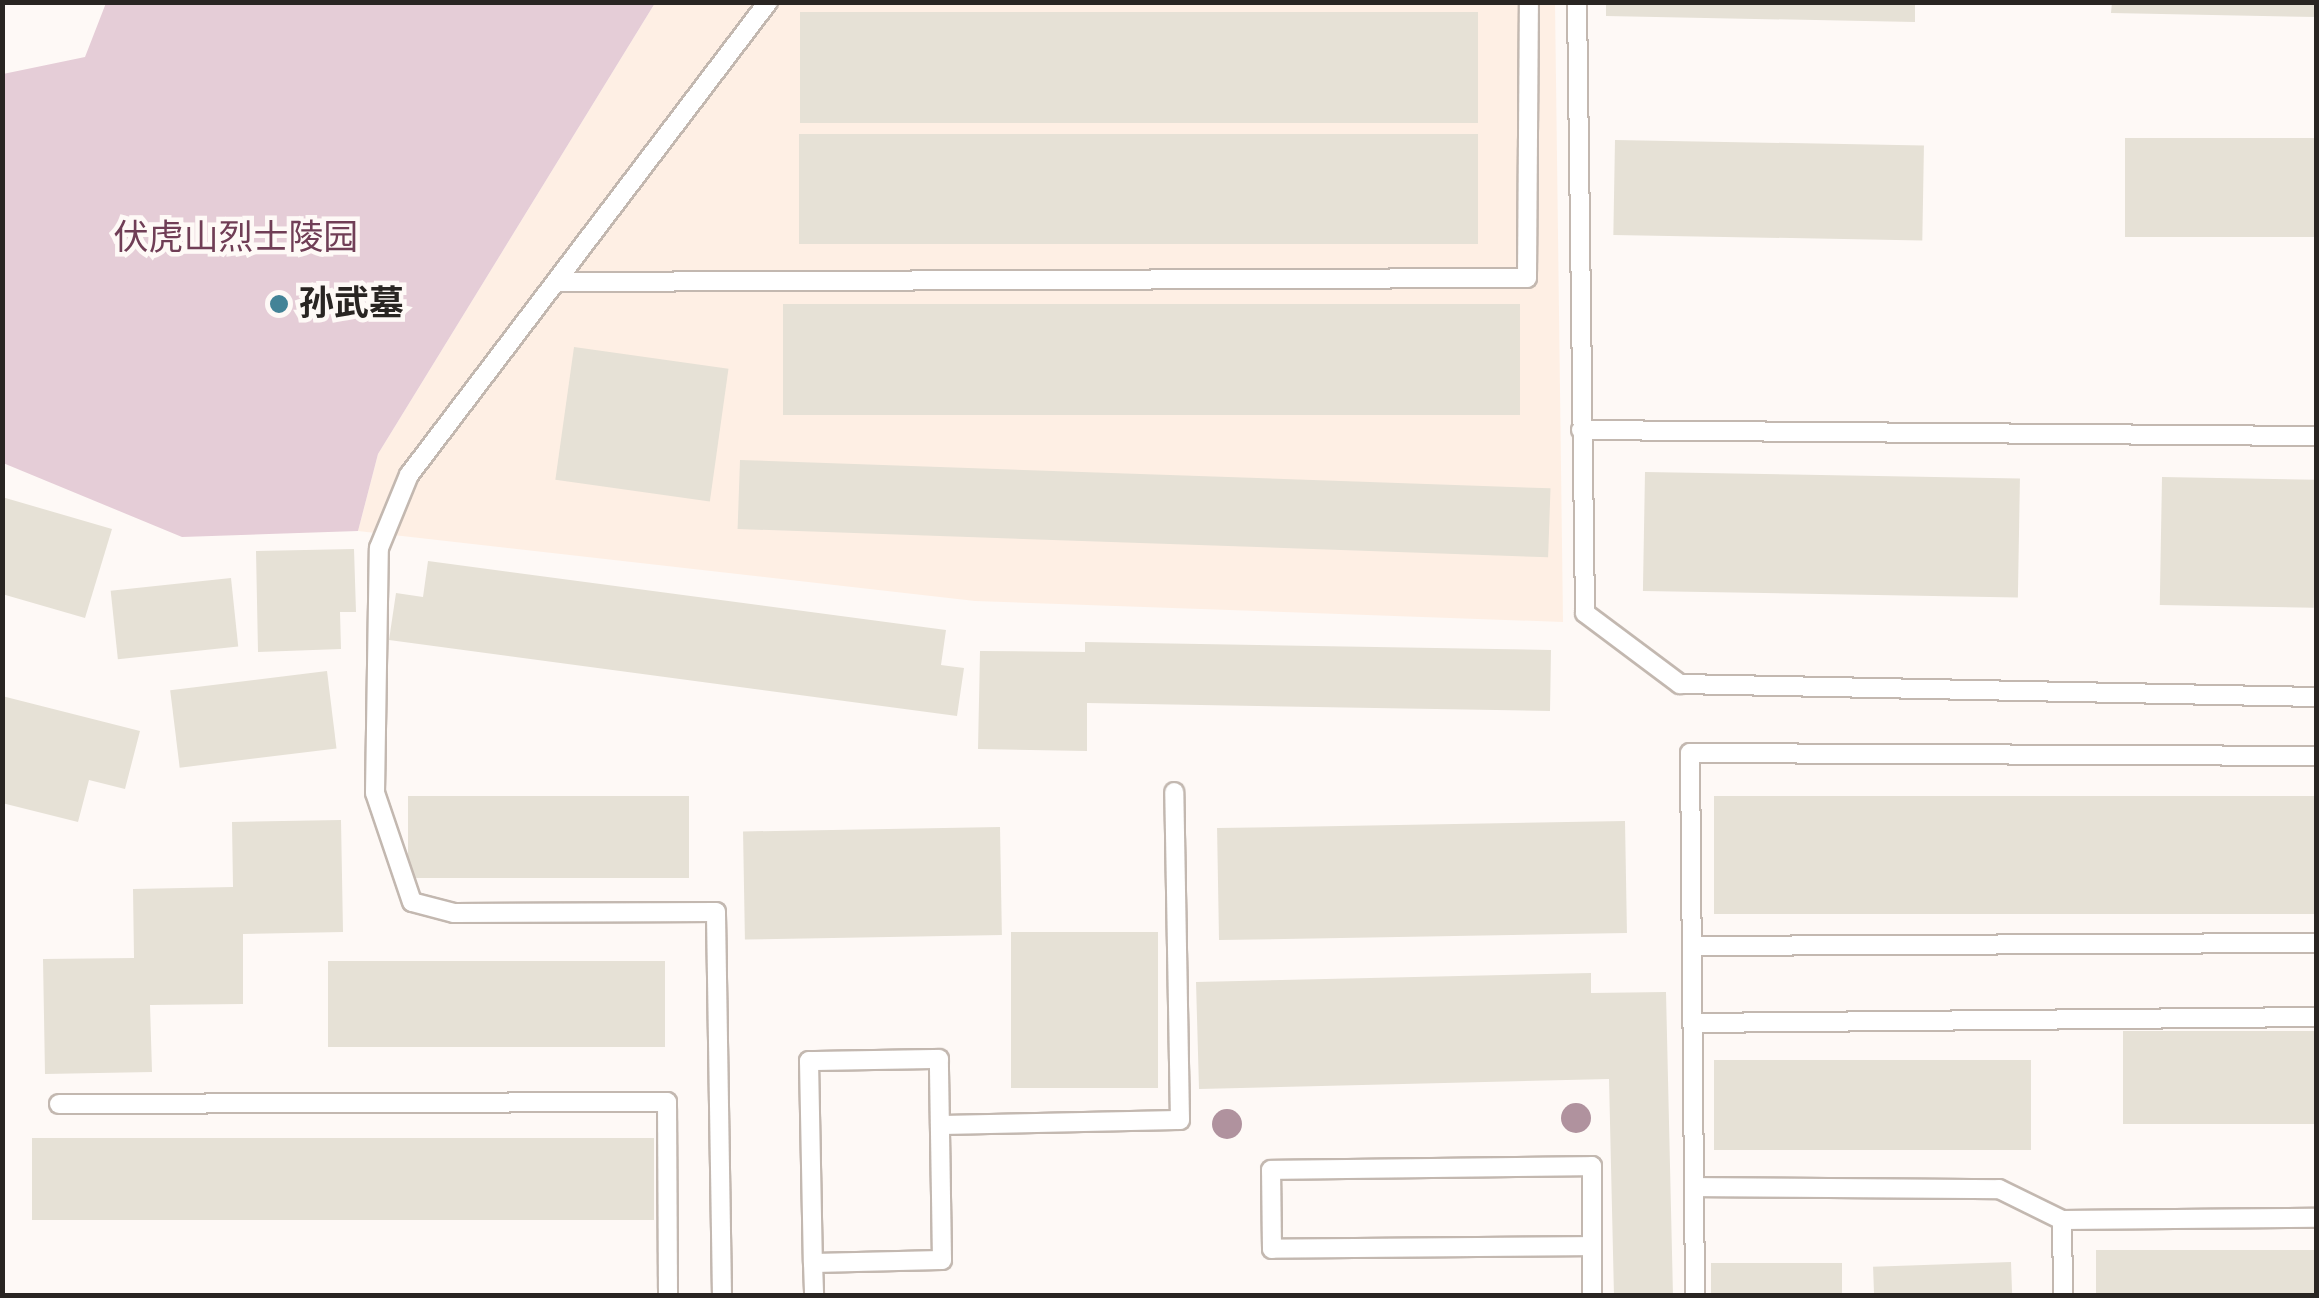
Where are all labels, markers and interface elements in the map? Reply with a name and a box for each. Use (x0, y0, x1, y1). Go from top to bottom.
park label: 伏虎山烈士陵园 (114, 217, 358, 259)
place label: 孙武墓 (299, 283, 404, 325)
marker: 孙武墓 (268, 293, 290, 315)

